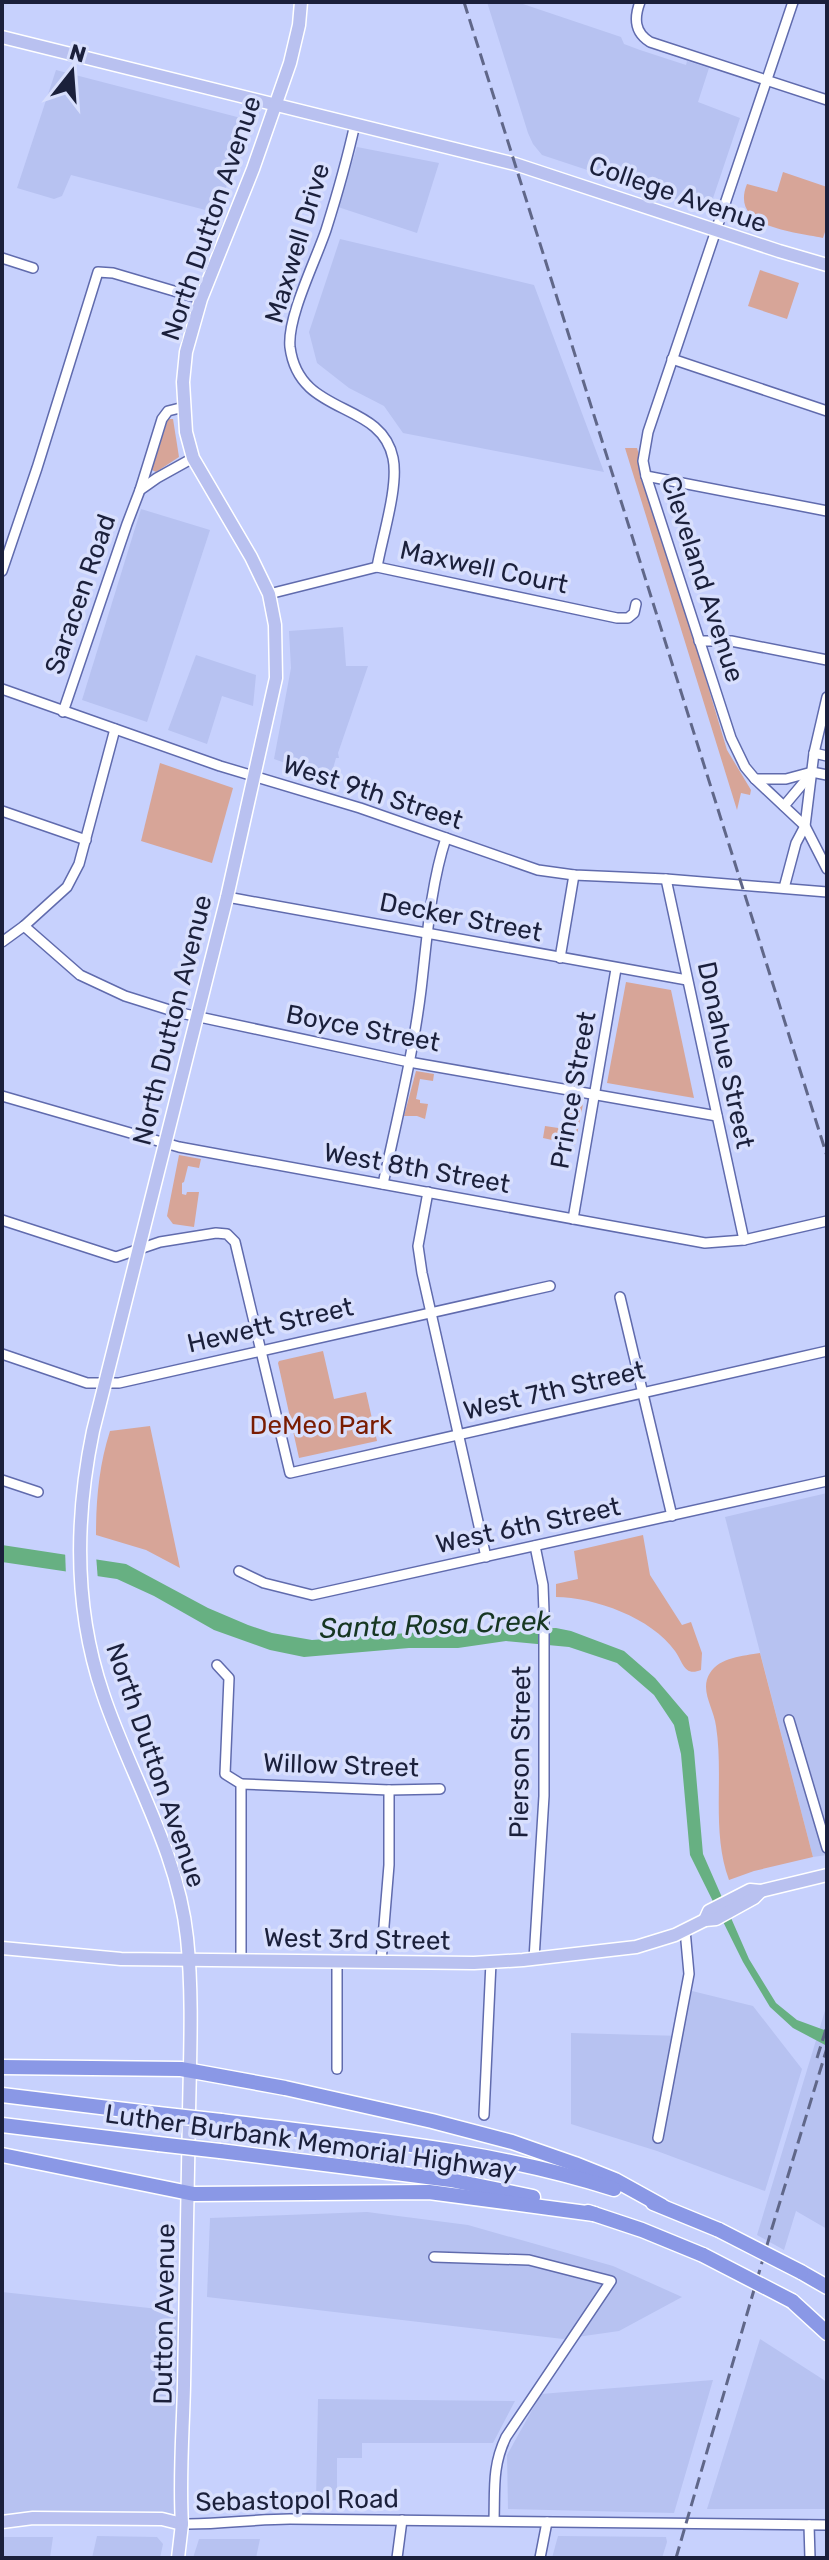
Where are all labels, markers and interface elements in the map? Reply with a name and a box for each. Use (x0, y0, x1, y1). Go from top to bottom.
north arrow (32, 32, 112, 112)
text: N (66, 38, 89, 69)
street label: North Dutton Avenue (155, 92, 268, 345)
street label: College Avenue (585, 149, 771, 239)
street label: Maxwell Drive (258, 159, 337, 327)
street label: Cleveland Avenue (655, 472, 750, 686)
street label: Saracen Road (39, 510, 122, 678)
street label: Maxwell Court (397, 535, 571, 600)
street label: West 9th Street (279, 749, 467, 836)
street label: Decker Street (377, 887, 545, 948)
street label: North Dutton Avenue (126, 892, 219, 1148)
street label: Donahue Street (691, 959, 760, 1152)
street label: Boyce Street (283, 998, 442, 1059)
street label: Prince Street (544, 1009, 603, 1171)
street label: West 8th Street (321, 1137, 513, 1200)
street label: Hewett Street (184, 1291, 356, 1360)
street label: West 7th Street (460, 1355, 648, 1426)
park label: DeMeo Park (249, 1410, 393, 1441)
street label: West 6th Street (433, 1491, 623, 1560)
water label: Santa Rosa Creek (319, 1604, 552, 1645)
street label: North Dutton Avenue (99, 1639, 212, 1892)
street label: Pierson Street (503, 1665, 538, 1839)
street label: Willow Street (262, 1747, 420, 1784)
street label: West 3rd Street (263, 1922, 451, 1957)
street label: Luther Burbank Memorial Highway (103, 2098, 519, 2187)
street label: Dutton Avenue (147, 2223, 182, 2405)
street label: Sebastopol Road (195, 2483, 399, 2518)

